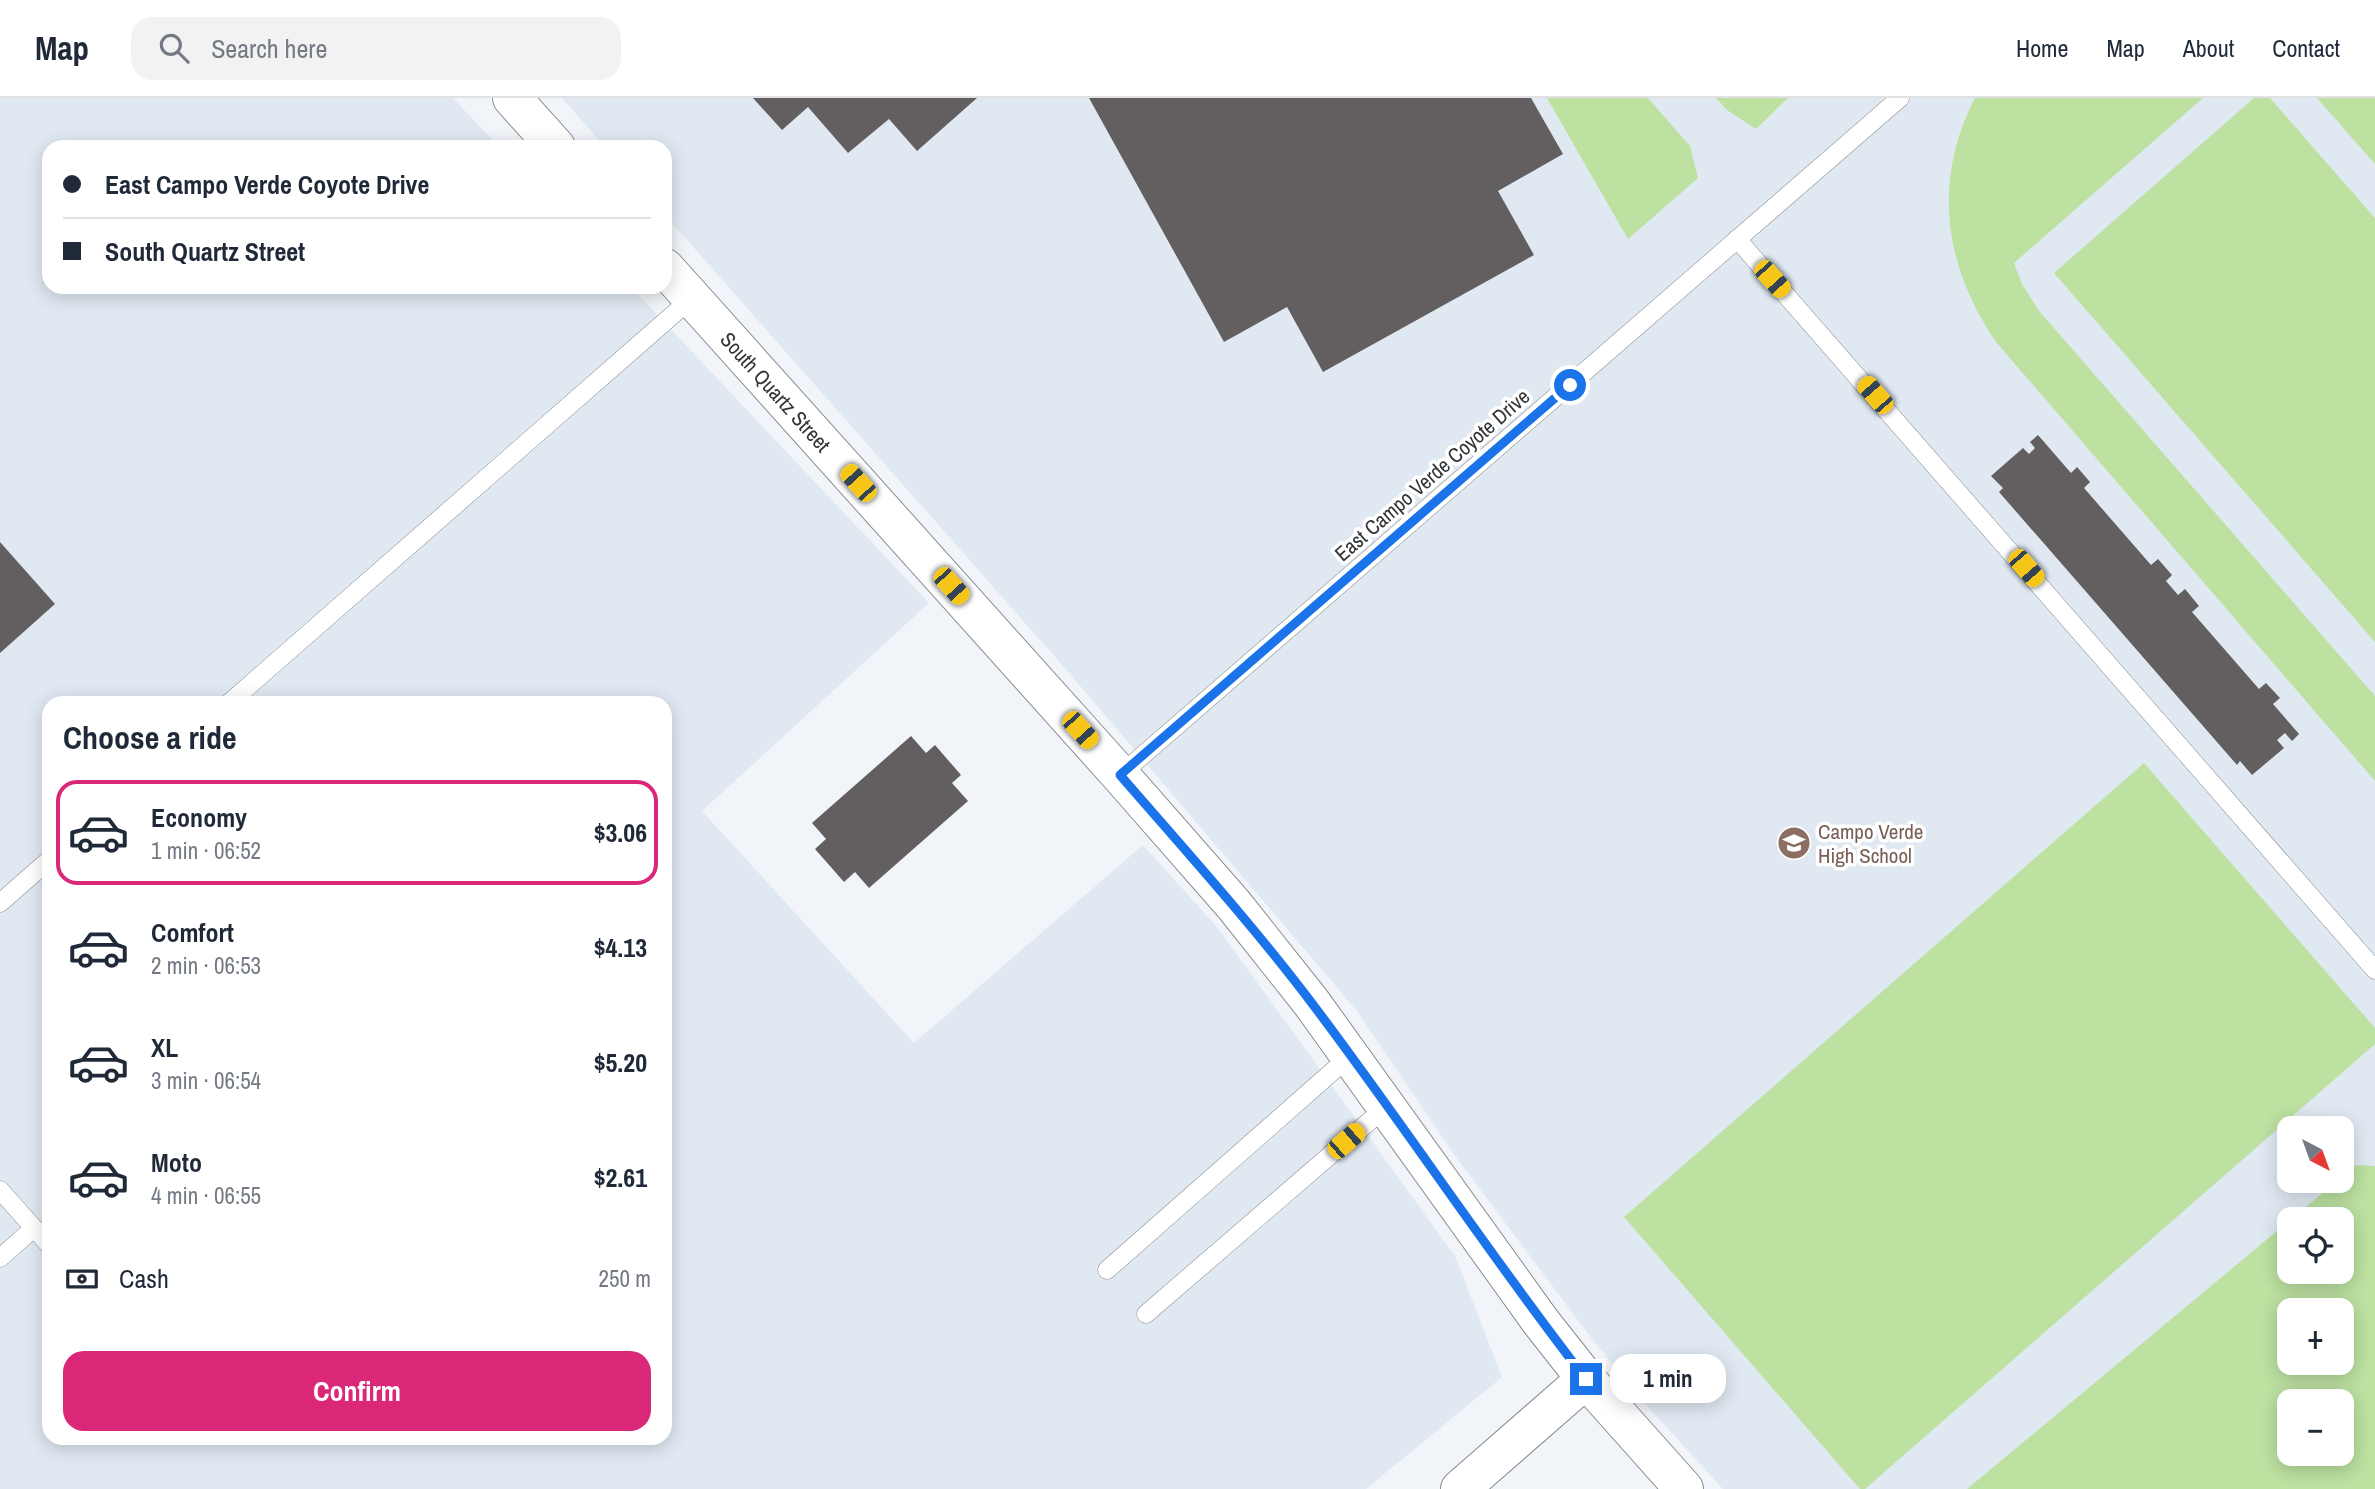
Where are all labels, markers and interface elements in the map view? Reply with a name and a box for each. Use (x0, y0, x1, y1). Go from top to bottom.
search box (131, 17, 621, 80)
text: Map (35, 26, 89, 70)
icon: search (155, 29, 193, 67)
text: Search here (211, 31, 327, 66)
text: Home (2016, 32, 2068, 64)
text: Map (2106, 32, 2145, 64)
text: About (2183, 32, 2234, 64)
text: Contact (2272, 32, 2340, 64)
text: East Campo Verde Coyote Drive (105, 167, 429, 202)
text: South Quartz Street (105, 234, 305, 269)
car (1751, 256, 1794, 302)
street label: South Quartz Street (714, 325, 838, 458)
route start (1554, 369, 1586, 401)
car (1854, 372, 1897, 418)
street label: East Campo Verde Coyote Drive (1328, 382, 1536, 568)
car (837, 460, 880, 506)
car (2005, 545, 2048, 591)
car (930, 563, 973, 609)
car (1059, 707, 1102, 753)
text: Choose a ride (63, 716, 237, 759)
text: Economy (151, 800, 247, 835)
icon: car (67, 801, 130, 864)
text: $3.06 (594, 815, 647, 850)
place label: Campo Verde High School (1818, 817, 1923, 870)
school or university icon: Campo Verde High School (1775, 824, 1813, 862)
text: 1 min · 06:52 (151, 835, 261, 866)
text: Comfort (151, 915, 234, 950)
icon: car (67, 916, 130, 979)
text: $4.13 (594, 930, 647, 965)
text: 2 min · 06:53 (151, 950, 261, 981)
text: XL (151, 1030, 178, 1065)
icon: car (67, 1031, 130, 1094)
text: $5.20 (594, 1045, 647, 1080)
text: 3 min · 06:54 (151, 1065, 261, 1096)
north arrow (2277, 1116, 2354, 1194)
map controls (2277, 1116, 2354, 1466)
car (1324, 1119, 1369, 1163)
text: Moto (151, 1145, 202, 1180)
icon: car (67, 1146, 130, 1209)
text: $2.61 (594, 1160, 647, 1195)
text: 4 min · 06:55 (151, 1180, 261, 1211)
button: locate (2277, 1207, 2354, 1284)
icon: cash (63, 1260, 101, 1298)
text: Cash (119, 1261, 169, 1296)
text: 250 m (599, 1263, 651, 1294)
button: + (2277, 1298, 2354, 1375)
button: Confirm (63, 1351, 651, 1431)
callout: 1 min (1610, 1354, 1726, 1404)
route end (1570, 1363, 1602, 1395)
text: 1 min (1643, 1363, 1693, 1394)
button: − (2277, 1389, 2354, 1466)

